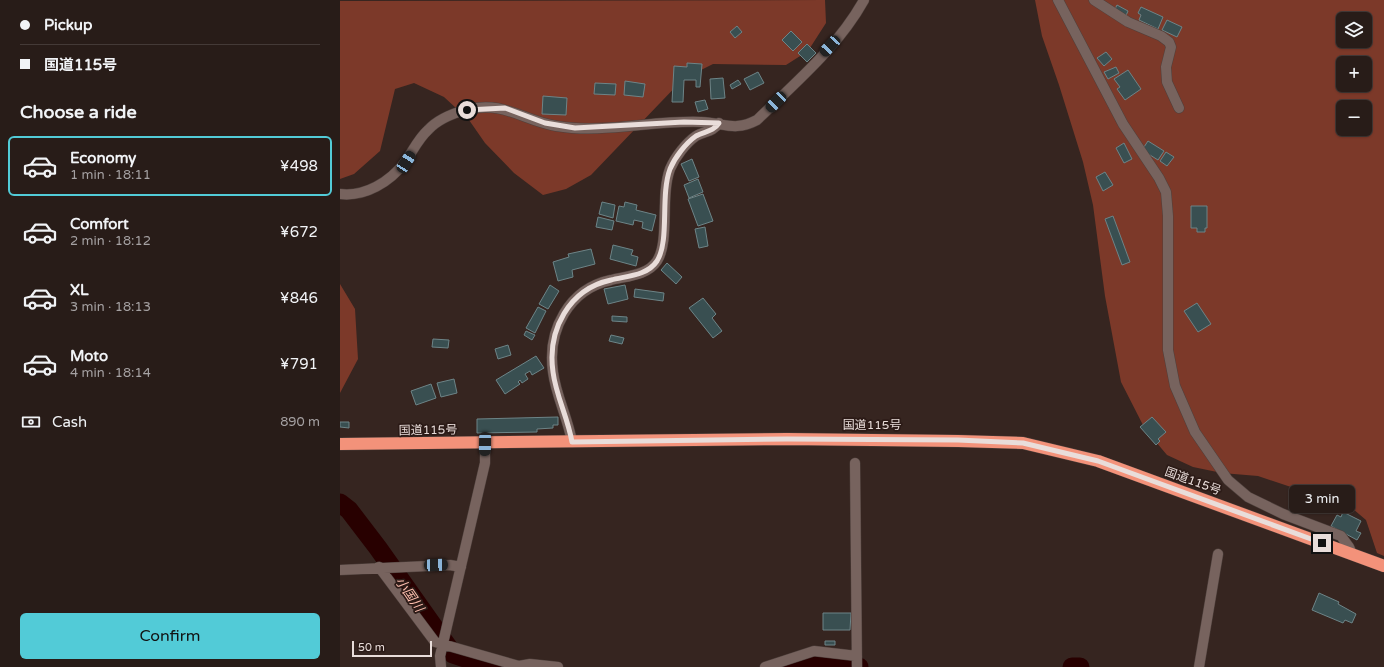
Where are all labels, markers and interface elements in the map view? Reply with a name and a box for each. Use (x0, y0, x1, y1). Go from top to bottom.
map controls (1336, 12, 1372, 136)
button: layers (1336, 12, 1372, 48)
text: Pickup (44, 16, 92, 34)
car (817, 33, 843, 59)
text: 国道115号 (44, 56, 117, 74)
button: + (1336, 56, 1372, 92)
car (763, 89, 789, 115)
button: − (1336, 100, 1372, 136)
text: Choose a ride (20, 101, 137, 123)
route start (458, 101, 476, 119)
icon: car (22, 148, 58, 184)
text: Economy (70, 149, 136, 167)
car (394, 149, 418, 175)
text: ¥498 (280, 157, 318, 175)
text: 1 min · 18:11 (70, 167, 151, 183)
icon: car (22, 214, 58, 250)
text: Comfort (70, 215, 129, 233)
text: ¥672 (280, 223, 318, 241)
text: 2 min · 18:12 (70, 233, 151, 249)
icon: car (22, 280, 58, 316)
text: XL (70, 281, 89, 299)
text: ¥846 (280, 289, 318, 307)
text: 3 min · 18:13 (70, 299, 151, 315)
icon: car (22, 346, 58, 382)
text: Moto (70, 347, 108, 365)
text: ¥791 (280, 355, 318, 373)
text: 4 min · 18:14 (70, 365, 151, 381)
icon: cash (20, 411, 42, 433)
text: Cash (52, 413, 87, 431)
text: 890 m (280, 414, 320, 430)
street label: 国道115号 (843, 418, 901, 432)
street label: 国道115号 (399, 422, 457, 438)
car (479, 432, 491, 456)
street label: 国道115号 (1163, 464, 1223, 498)
callout: 3 min (1289, 485, 1355, 513)
text: 3 min (1305, 491, 1339, 507)
route end (1313, 534, 1331, 552)
car (424, 559, 448, 571)
water label: 小国川 (391, 574, 428, 617)
button: Confirm (20, 613, 320, 659)
scale bar (352, 639, 432, 658)
text: 50 m (358, 641, 385, 654)

